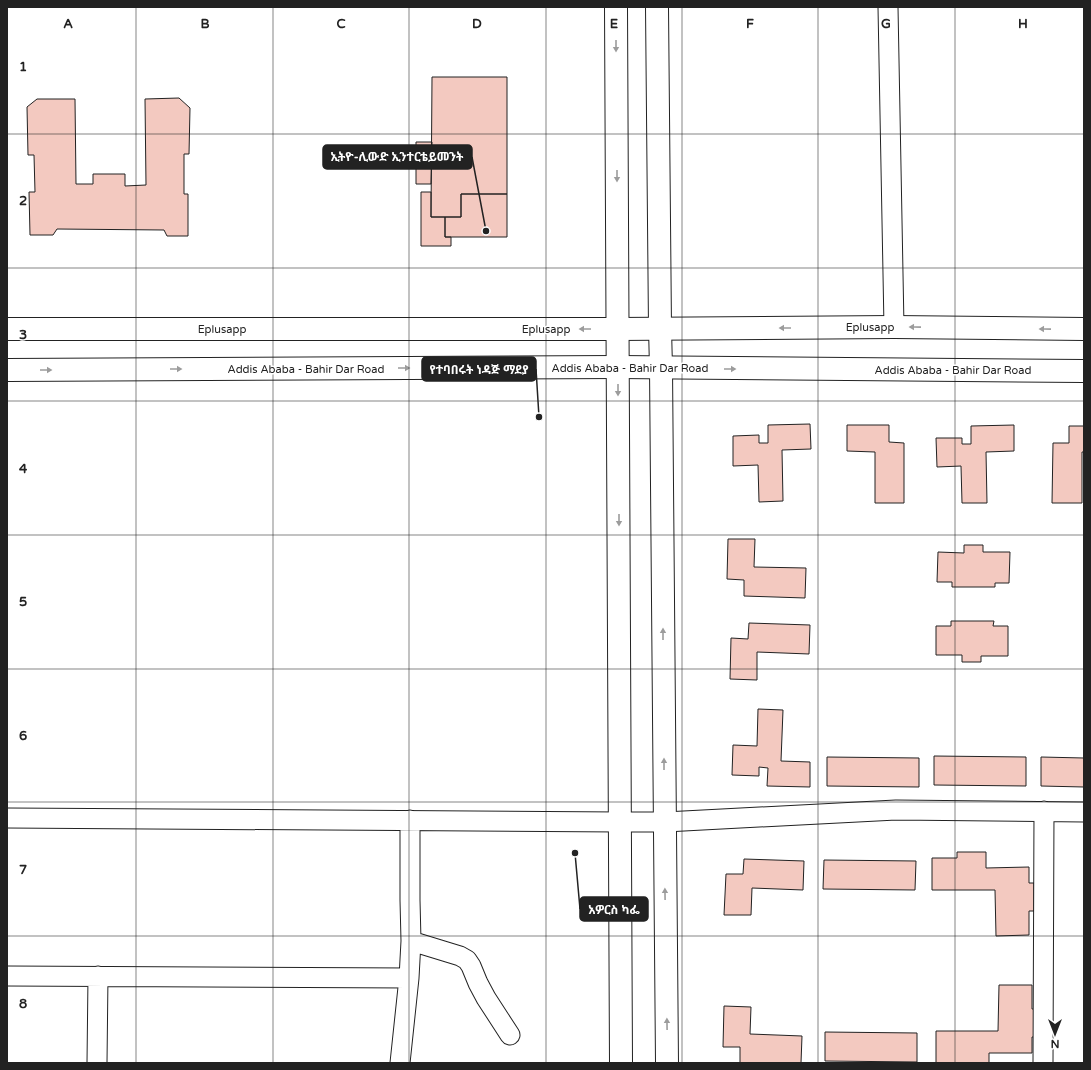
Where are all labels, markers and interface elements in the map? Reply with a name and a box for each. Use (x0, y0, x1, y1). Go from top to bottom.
text: A (63, 16, 73, 32)
text: B (200, 16, 210, 32)
text: C (336, 16, 346, 32)
text: D (472, 16, 482, 32)
text: E (610, 16, 618, 32)
text: F (746, 16, 754, 32)
text: G (881, 16, 891, 32)
text: H (1018, 16, 1028, 32)
one-way arrow (613, 40, 619, 53)
text: 1 (19, 59, 27, 75)
callout: ኢትዮ-ሊውድ ኢንተርቴይመንት (323, 145, 472, 169)
text: ኢትዮ-ሊውድ ኢንተርቴይመንት (331, 150, 464, 164)
one-way arrow (614, 170, 620, 183)
text: 2 (19, 193, 27, 209)
street label: Eplusapp (846, 321, 894, 334)
street label: Eplusapp (198, 323, 246, 336)
street label: Eplusapp (522, 323, 570, 336)
one-way arrow (908, 324, 921, 330)
one-way arrow (778, 325, 791, 331)
one-way arrow (578, 326, 591, 332)
one-way arrow (1038, 326, 1051, 332)
text: 3 (19, 327, 27, 343)
callout: የተባበሩት ነዳጅ ማደያ (422, 357, 536, 381)
street label: Addis Ababa - Bahir Dar Road (552, 362, 708, 375)
street label: Addis Ababa - Bahir Dar Road (228, 363, 384, 376)
text: የተባበሩት ነዳጅ ማደያ (430, 363, 529, 377)
street label: Addis Ababa - Bahir Dar Road (875, 364, 1031, 377)
one-way arrow (398, 365, 411, 371)
one-way arrow (170, 366, 183, 372)
one-way arrow (724, 366, 737, 372)
one-way arrow (40, 367, 53, 373)
one-way arrow (615, 384, 621, 397)
text: 4 (19, 461, 28, 477)
one-way arrow (616, 514, 622, 527)
text: 5 (19, 594, 27, 610)
one-way arrow (660, 627, 666, 640)
text: 6 (19, 728, 27, 744)
one-way arrow (661, 757, 667, 770)
text: 7 (19, 862, 27, 878)
one-way arrow (662, 888, 669, 900)
callout: አዎርስ ካፌ (580, 897, 648, 921)
text: አዎርስ ካፌ (588, 903, 640, 917)
text: 8 (19, 996, 27, 1012)
north arrow (1035, 1014, 1075, 1054)
one-way arrow (664, 1017, 670, 1030)
text: N (1051, 1037, 1059, 1050)

